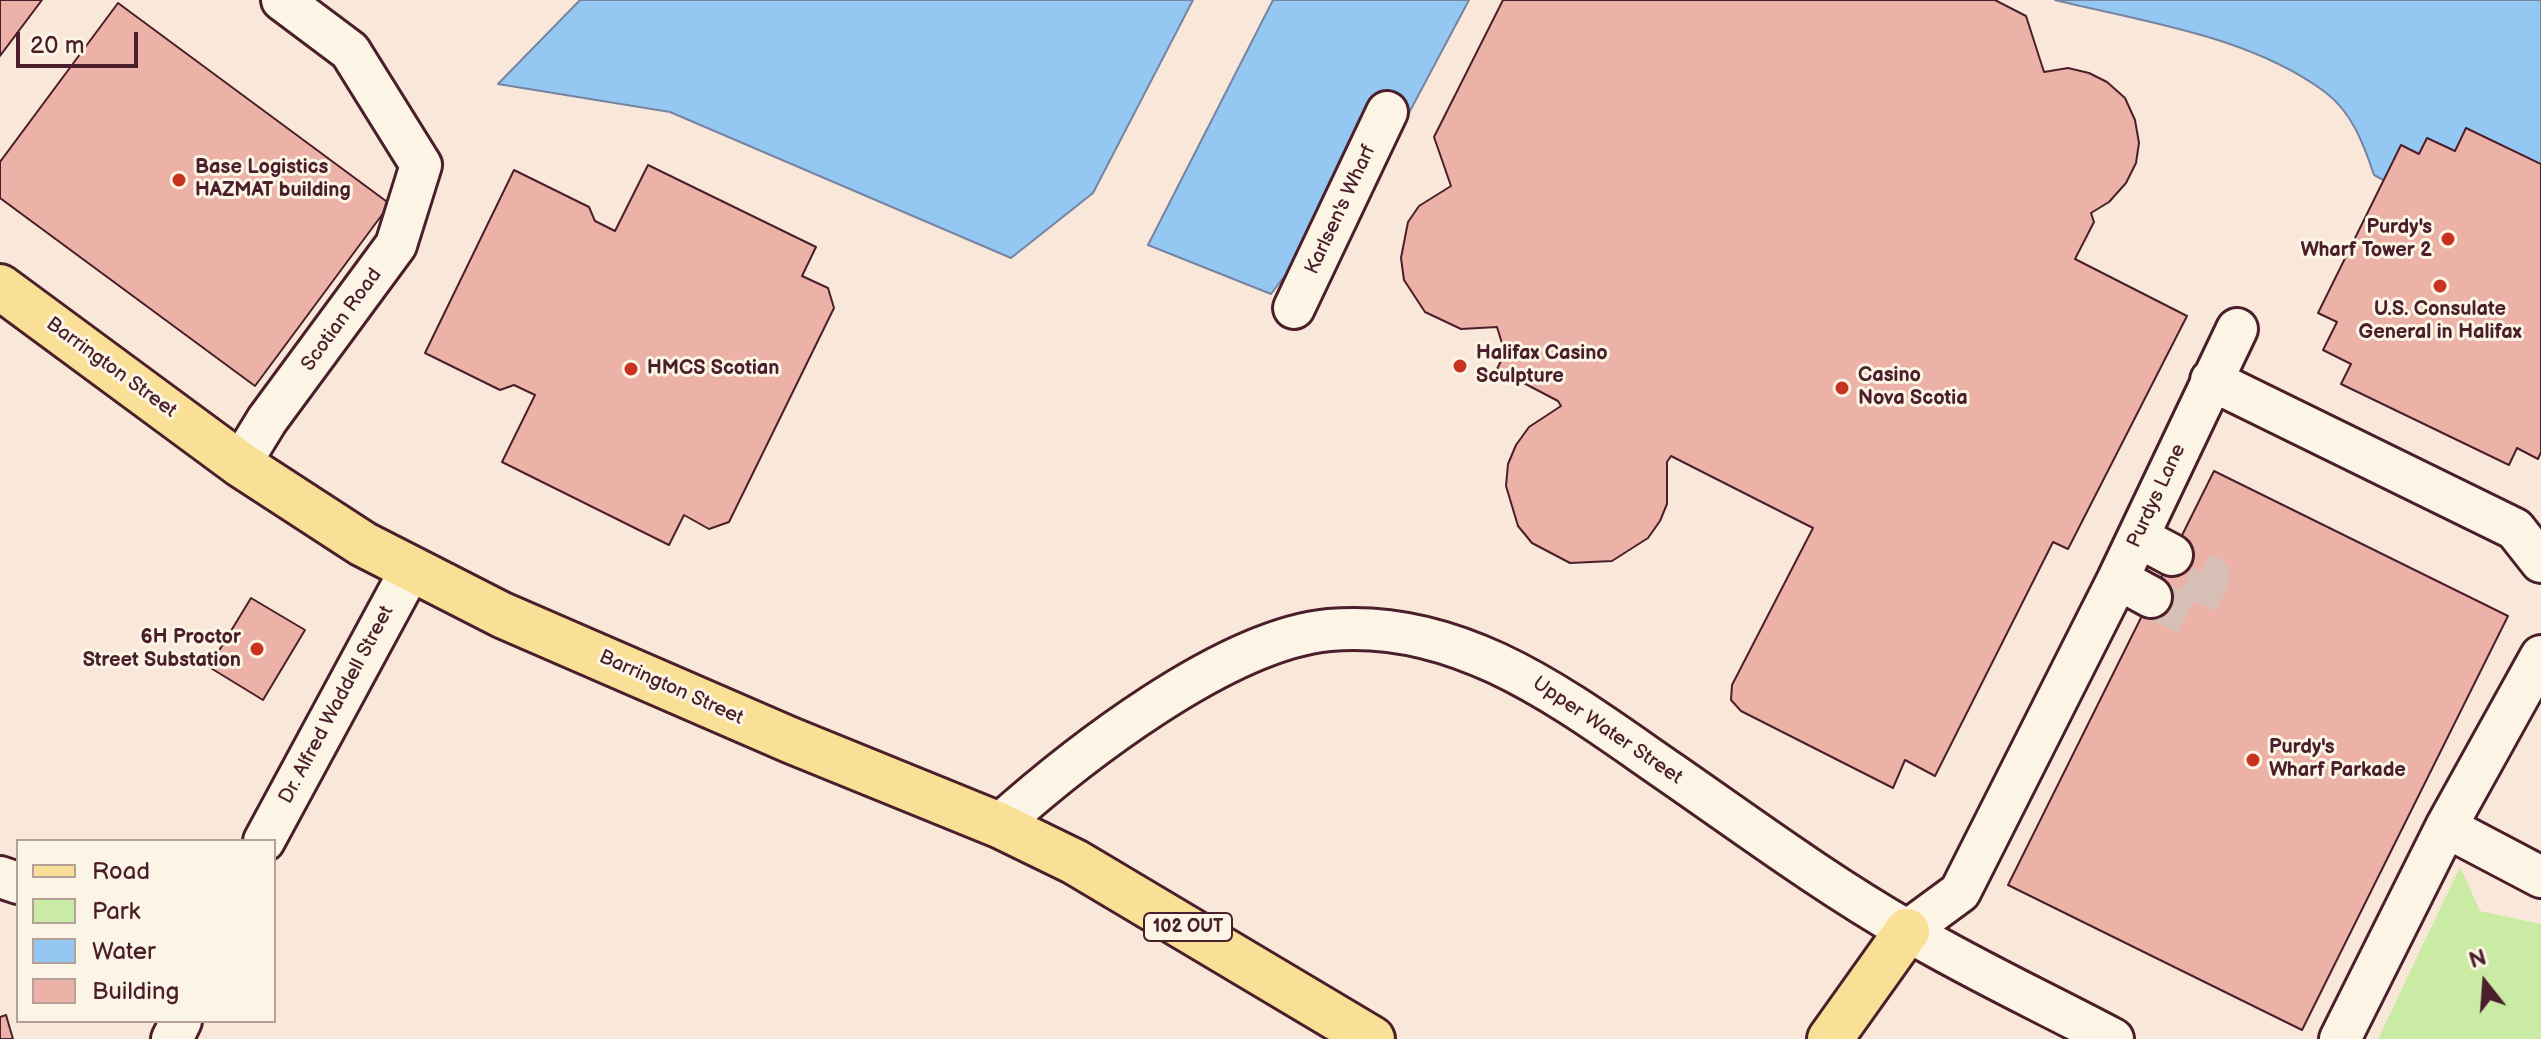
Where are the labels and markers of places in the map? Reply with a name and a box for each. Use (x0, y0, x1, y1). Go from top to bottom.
place label: Base Logistics HAZMAT building (195, 156, 351, 203)
marker: Base Logistics HAZMAT building (170, 171, 188, 189)
place label: Purdy's Wharf Tower 2 (2301, 216, 2432, 263)
marker: Purdy's Wharf Tower 2 (2439, 230, 2457, 248)
marker: U.S. Consulate General in Halifax (2431, 277, 2449, 295)
place label: U.S. Consulate General in Halifax (2358, 298, 2522, 345)
place label: Halifax Casino Sculpture (1476, 342, 1608, 389)
place label: HMCS Scotian (647, 357, 779, 381)
marker: Halifax Casino Sculpture (1451, 357, 1469, 375)
marker: HMCS Scotian (622, 360, 640, 378)
place label: Casino Nova Scotia (1858, 364, 1968, 411)
marker: Casino Nova Scotia (1833, 379, 1851, 397)
place label: 6H Proctor Street Substation (83, 626, 241, 673)
marker: 6H Proctor Street Substation (248, 640, 266, 658)
place label: Purdy's Wharf Parkade (2269, 736, 2406, 783)
marker: Purdy's Wharf Parkade (2244, 751, 2262, 769)

